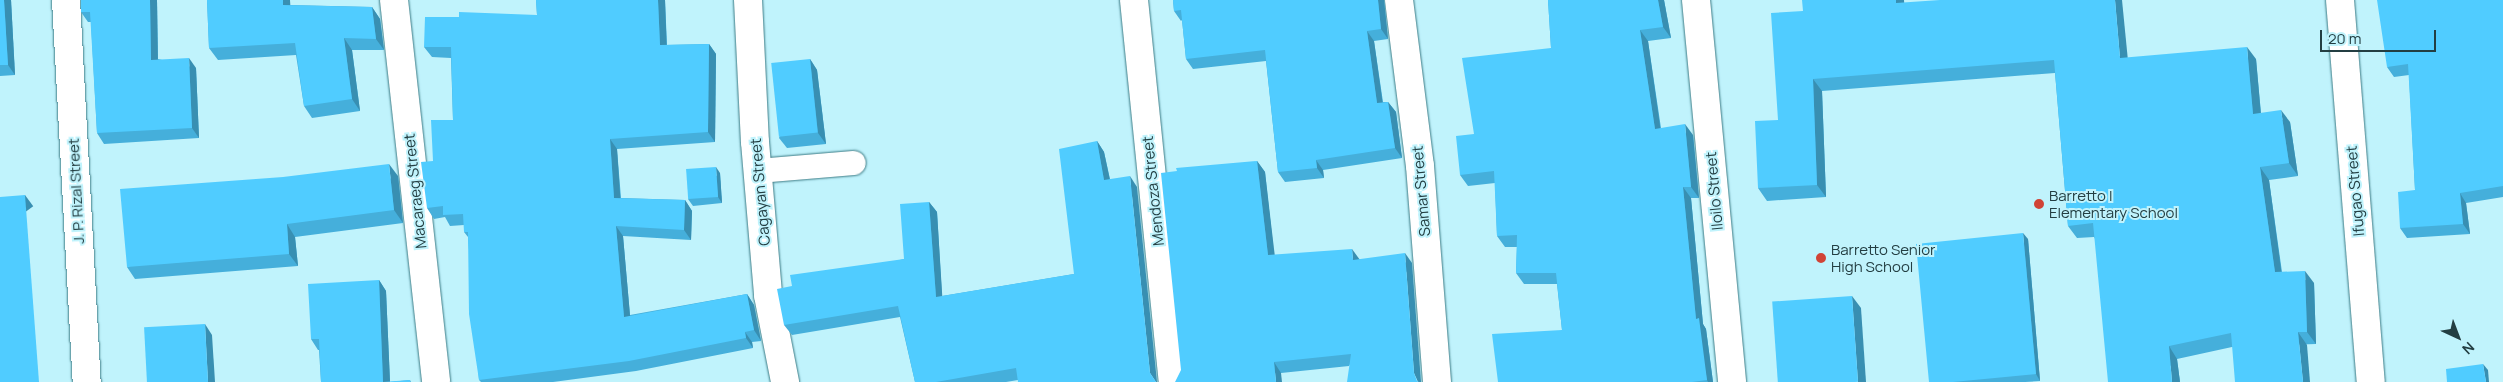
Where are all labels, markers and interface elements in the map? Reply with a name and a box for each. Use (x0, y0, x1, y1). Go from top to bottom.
scale bar (2323, 20, 2439, 52)
text: 20 m (2328, 28, 2361, 49)
street label: Macaraeg Street (400, 133, 430, 249)
street label: Mendoza Street (1138, 135, 1168, 247)
street label: J. P. Rizal Street (64, 138, 88, 244)
street label: Cagayan Street (746, 138, 774, 246)
street label: Samar Street (1408, 145, 1434, 237)
street label: Ifugao Street (2342, 145, 2368, 237)
street label: Iloilo Street (1702, 151, 1726, 231)
place label: Barretto I Elementary School (2049, 186, 2178, 221)
marker: Barretto I Elementary School (2033, 198, 2045, 210)
place label: Barretto Senior High School (1831, 240, 1935, 275)
marker: Barretto Senior High School (1815, 252, 1827, 264)
north arrow (2433, 312, 2483, 362)
text: N (2458, 338, 2479, 359)

